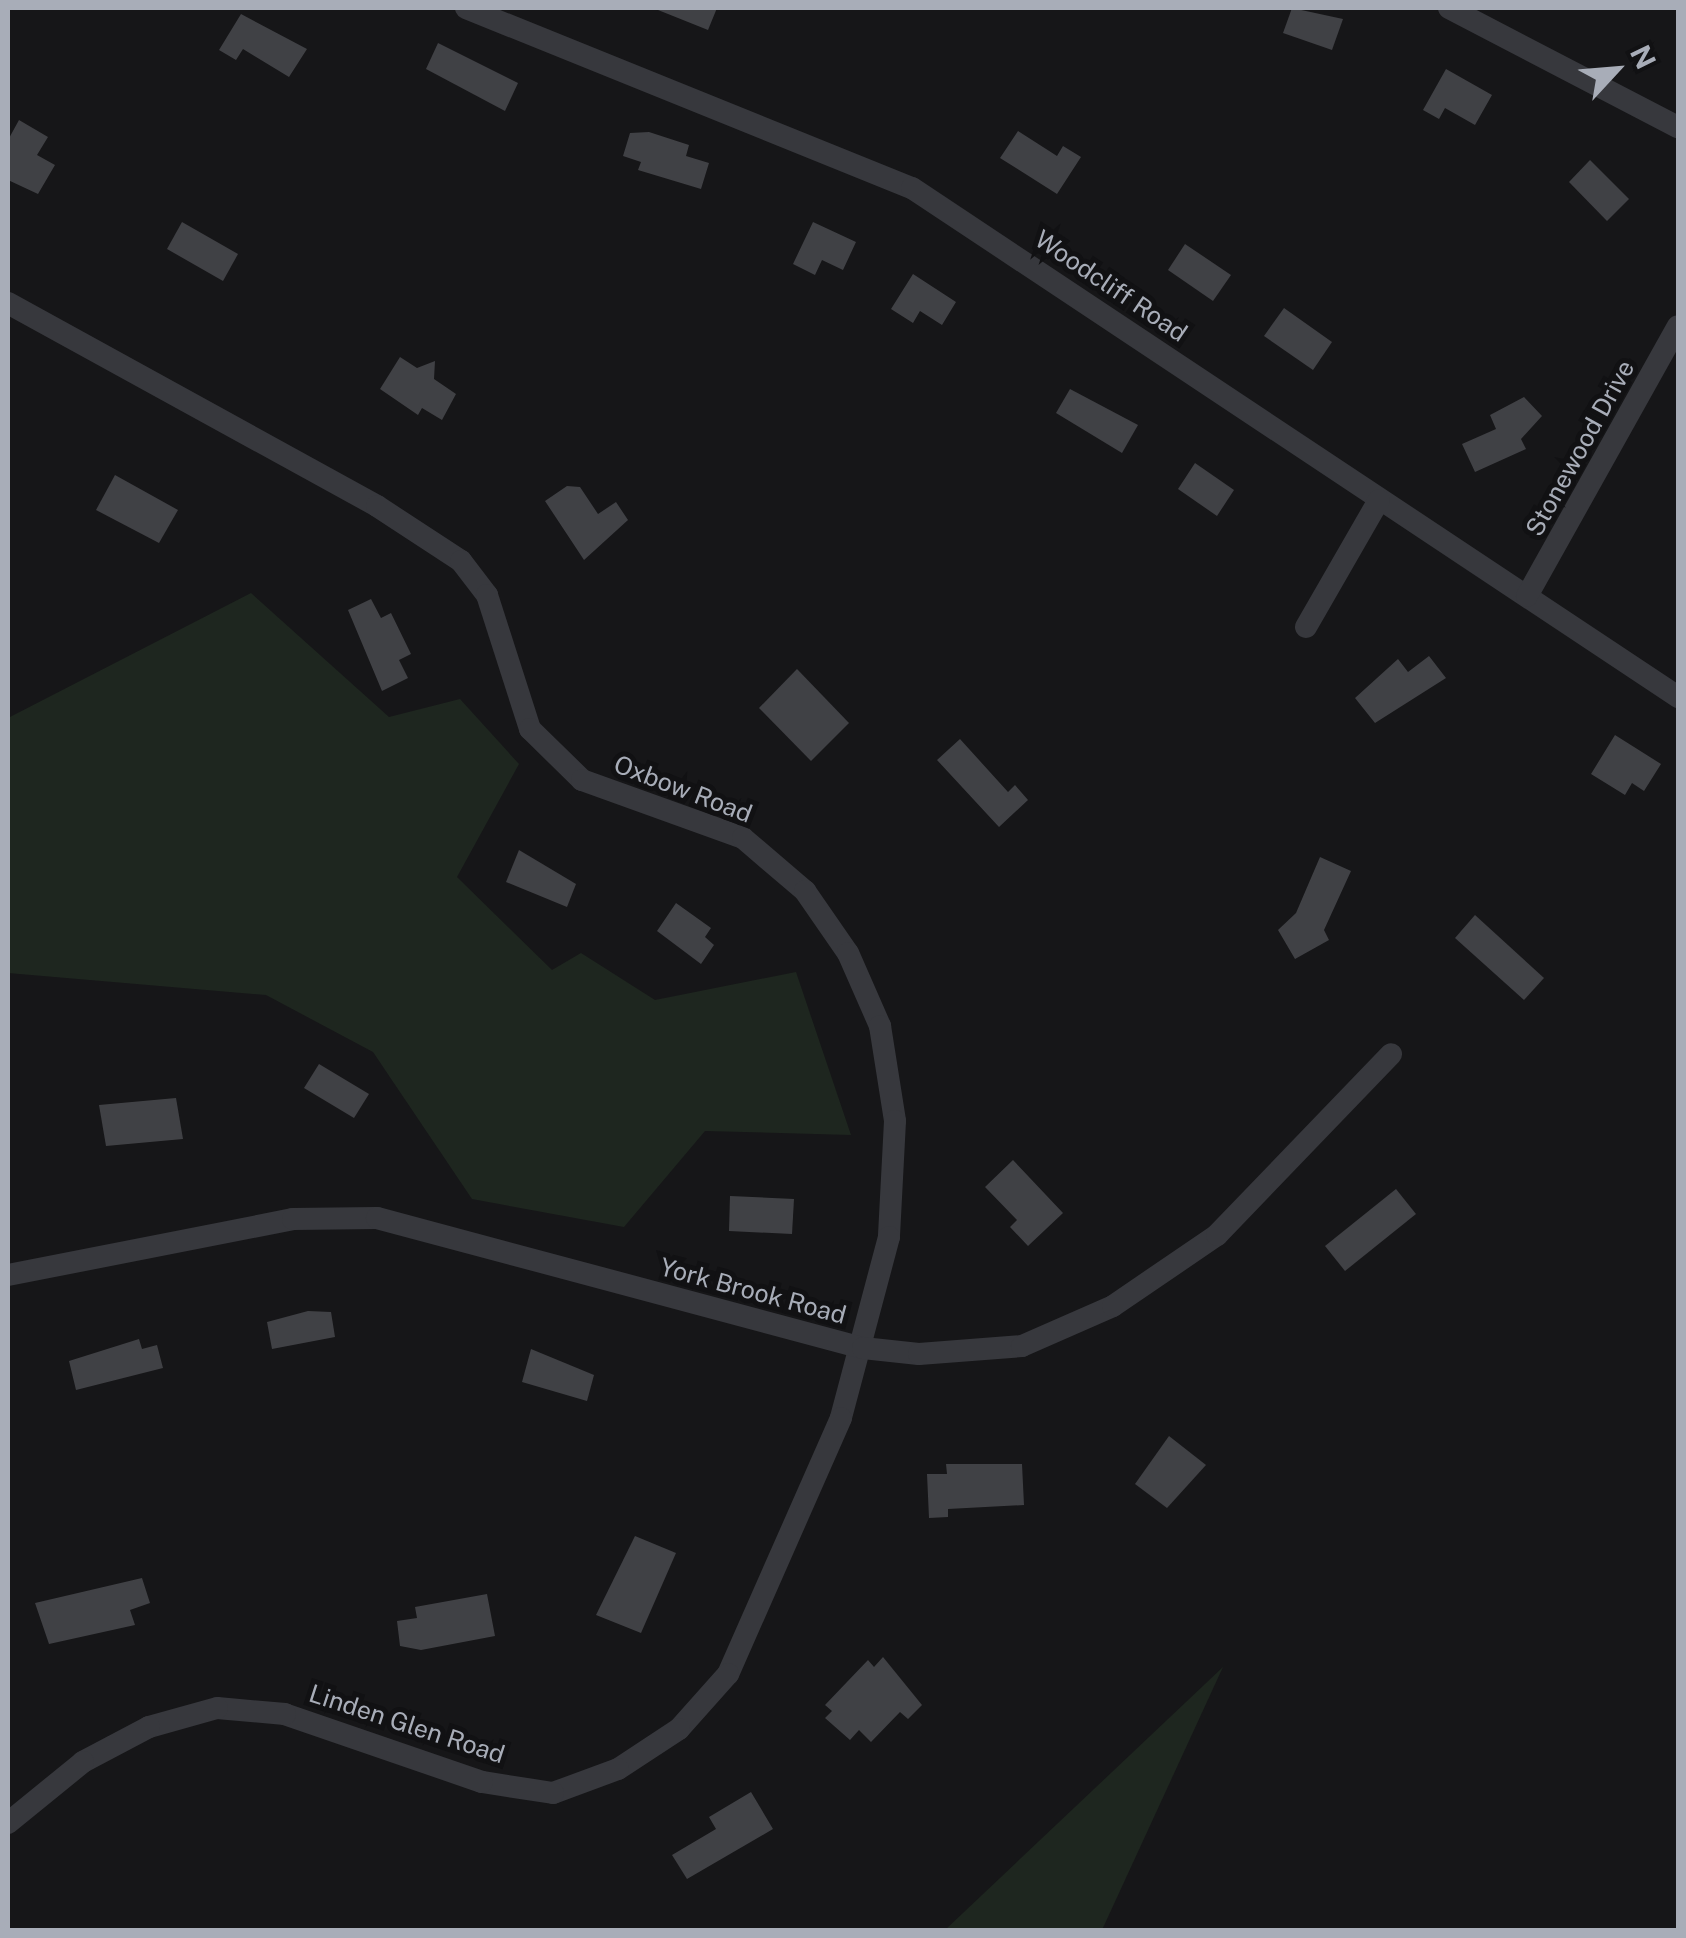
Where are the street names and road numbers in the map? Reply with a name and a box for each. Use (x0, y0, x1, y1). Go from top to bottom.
street label: Woodcliff Road (1029, 224, 1193, 348)
street label: Stonewood Drive (1519, 355, 1641, 541)
street label: Oxbow Road (610, 749, 756, 829)
street label: York Brook Road (657, 1252, 849, 1330)
street label: Linden Glen Road (305, 1678, 509, 1770)

